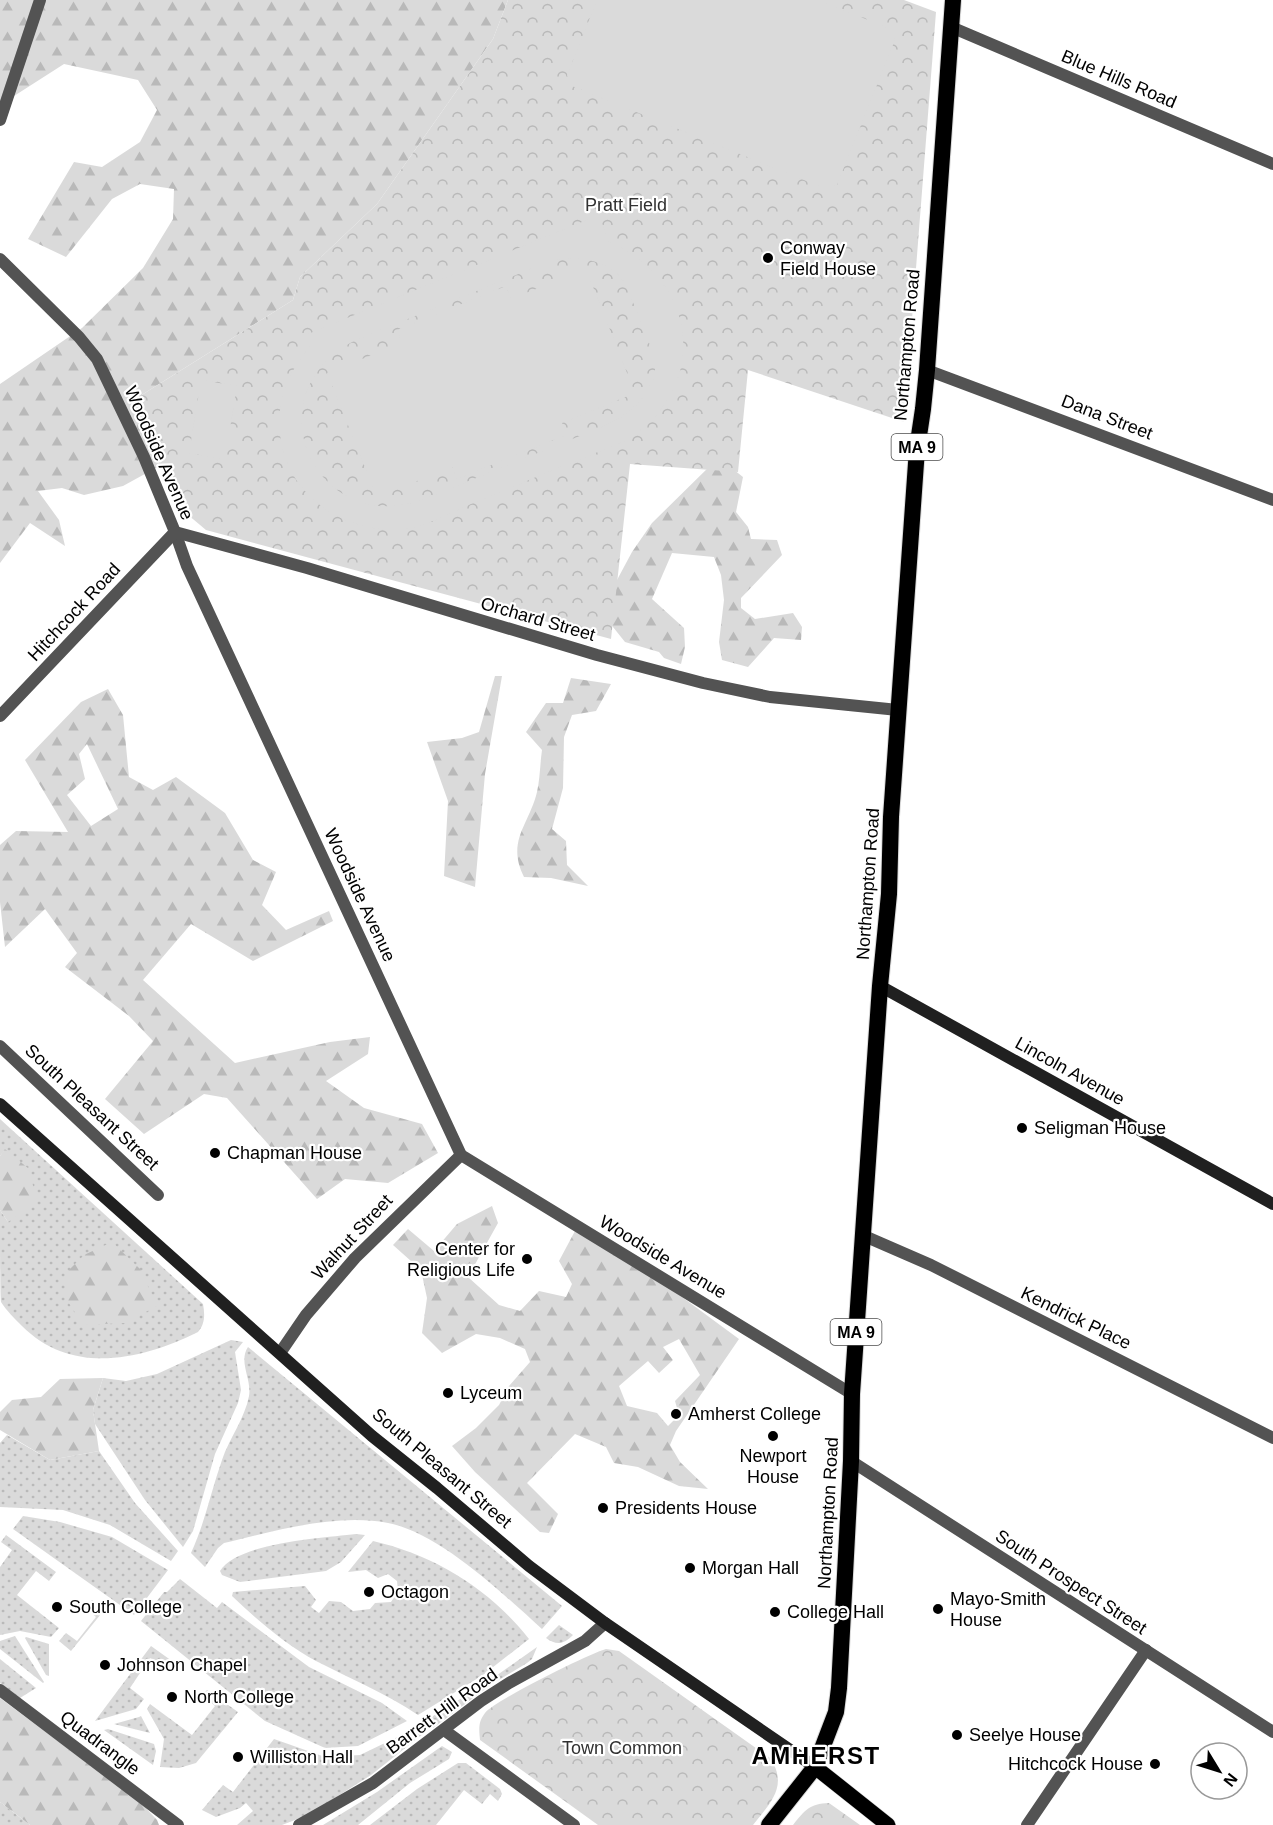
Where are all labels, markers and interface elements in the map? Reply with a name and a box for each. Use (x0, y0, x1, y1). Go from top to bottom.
street label: Blue Hills Road (1058, 46, 1180, 112)
park label: Pratt Field (585, 195, 667, 215)
place label: Conway Field House (780, 238, 876, 279)
marker: Conway Field House (761, 251, 775, 265)
street label: Northampton Road (890, 268, 924, 422)
street label: Woodside Avenue (120, 383, 198, 523)
street label: Dana Street (1059, 390, 1155, 444)
road number: MA 9 (892, 434, 942, 460)
street label: Hitchcock Road (24, 559, 124, 665)
street label: Orchard Street (479, 593, 597, 645)
street label: Northampton Road (853, 807, 883, 961)
street label: Woodside Avenue (320, 825, 400, 965)
street label: Lincoln Avenue (1012, 1033, 1128, 1109)
street label: South Pleasant Street (21, 1040, 163, 1174)
place label: Seligman House (1034, 1118, 1166, 1138)
marker: Seligman House (1015, 1121, 1029, 1135)
place label: Chapman House (227, 1143, 362, 1163)
marker: Chapman House (208, 1146, 222, 1160)
street label: Walnut Street (308, 1191, 396, 1283)
street label: Woodside Avenue (596, 1211, 730, 1303)
place label: Center for Religious Life (407, 1239, 515, 1280)
marker: Center for Religious Life (520, 1252, 534, 1266)
street label: Kendrick Place (1018, 1283, 1134, 1353)
road number: MA 9 (830, 1319, 882, 1345)
place label: Lyceum (460, 1383, 522, 1403)
marker: Lyceum (441, 1386, 455, 1400)
street label: South Pleasant Street (368, 1404, 516, 1532)
place label: Amherst College (688, 1404, 821, 1424)
marker: Amherst College (669, 1407, 683, 1421)
marker: Newport House (766, 1429, 780, 1443)
street label: Northampton Road (814, 1437, 842, 1589)
place label: Newport House (739, 1446, 807, 1487)
place label: Presidents House (615, 1498, 757, 1518)
marker: Presidents House (596, 1501, 610, 1515)
street label: South Prospect Street (992, 1526, 1150, 1638)
place label: Morgan Hall (702, 1558, 799, 1578)
marker: Morgan Hall (683, 1561, 697, 1575)
place label: Octagon (381, 1582, 449, 1602)
marker: Octagon (362, 1585, 376, 1599)
place label: Mayo-Smith House (950, 1589, 1046, 1630)
place label: South College (69, 1597, 182, 1617)
marker: South College (50, 1600, 64, 1614)
place label: College Hall (787, 1602, 884, 1622)
marker: Mayo-Smith House (931, 1602, 945, 1616)
marker: College Hall (768, 1605, 782, 1619)
place label: Johnson Chapel (117, 1655, 247, 1675)
marker: Johnson Chapel (98, 1658, 112, 1672)
street label: Barrett Hill Road (383, 1664, 501, 1758)
place label: North College (184, 1687, 294, 1707)
marker: North College (165, 1690, 179, 1704)
street label: Quadrangle (56, 1707, 144, 1779)
place label: Seelye House (969, 1725, 1081, 1745)
marker: Seelye House (950, 1728, 964, 1742)
park label: Town Common (562, 1738, 682, 1758)
north arrow (1189, 1741, 1249, 1801)
district label: AMHERST (751, 1742, 881, 1769)
place label: Williston Hall (250, 1747, 353, 1767)
marker: Williston Hall (231, 1750, 245, 1764)
place label: Hitchcock House (1008, 1754, 1143, 1774)
marker: Hitchcock House (1148, 1757, 1162, 1771)
text: N (1220, 1770, 1241, 1790)

